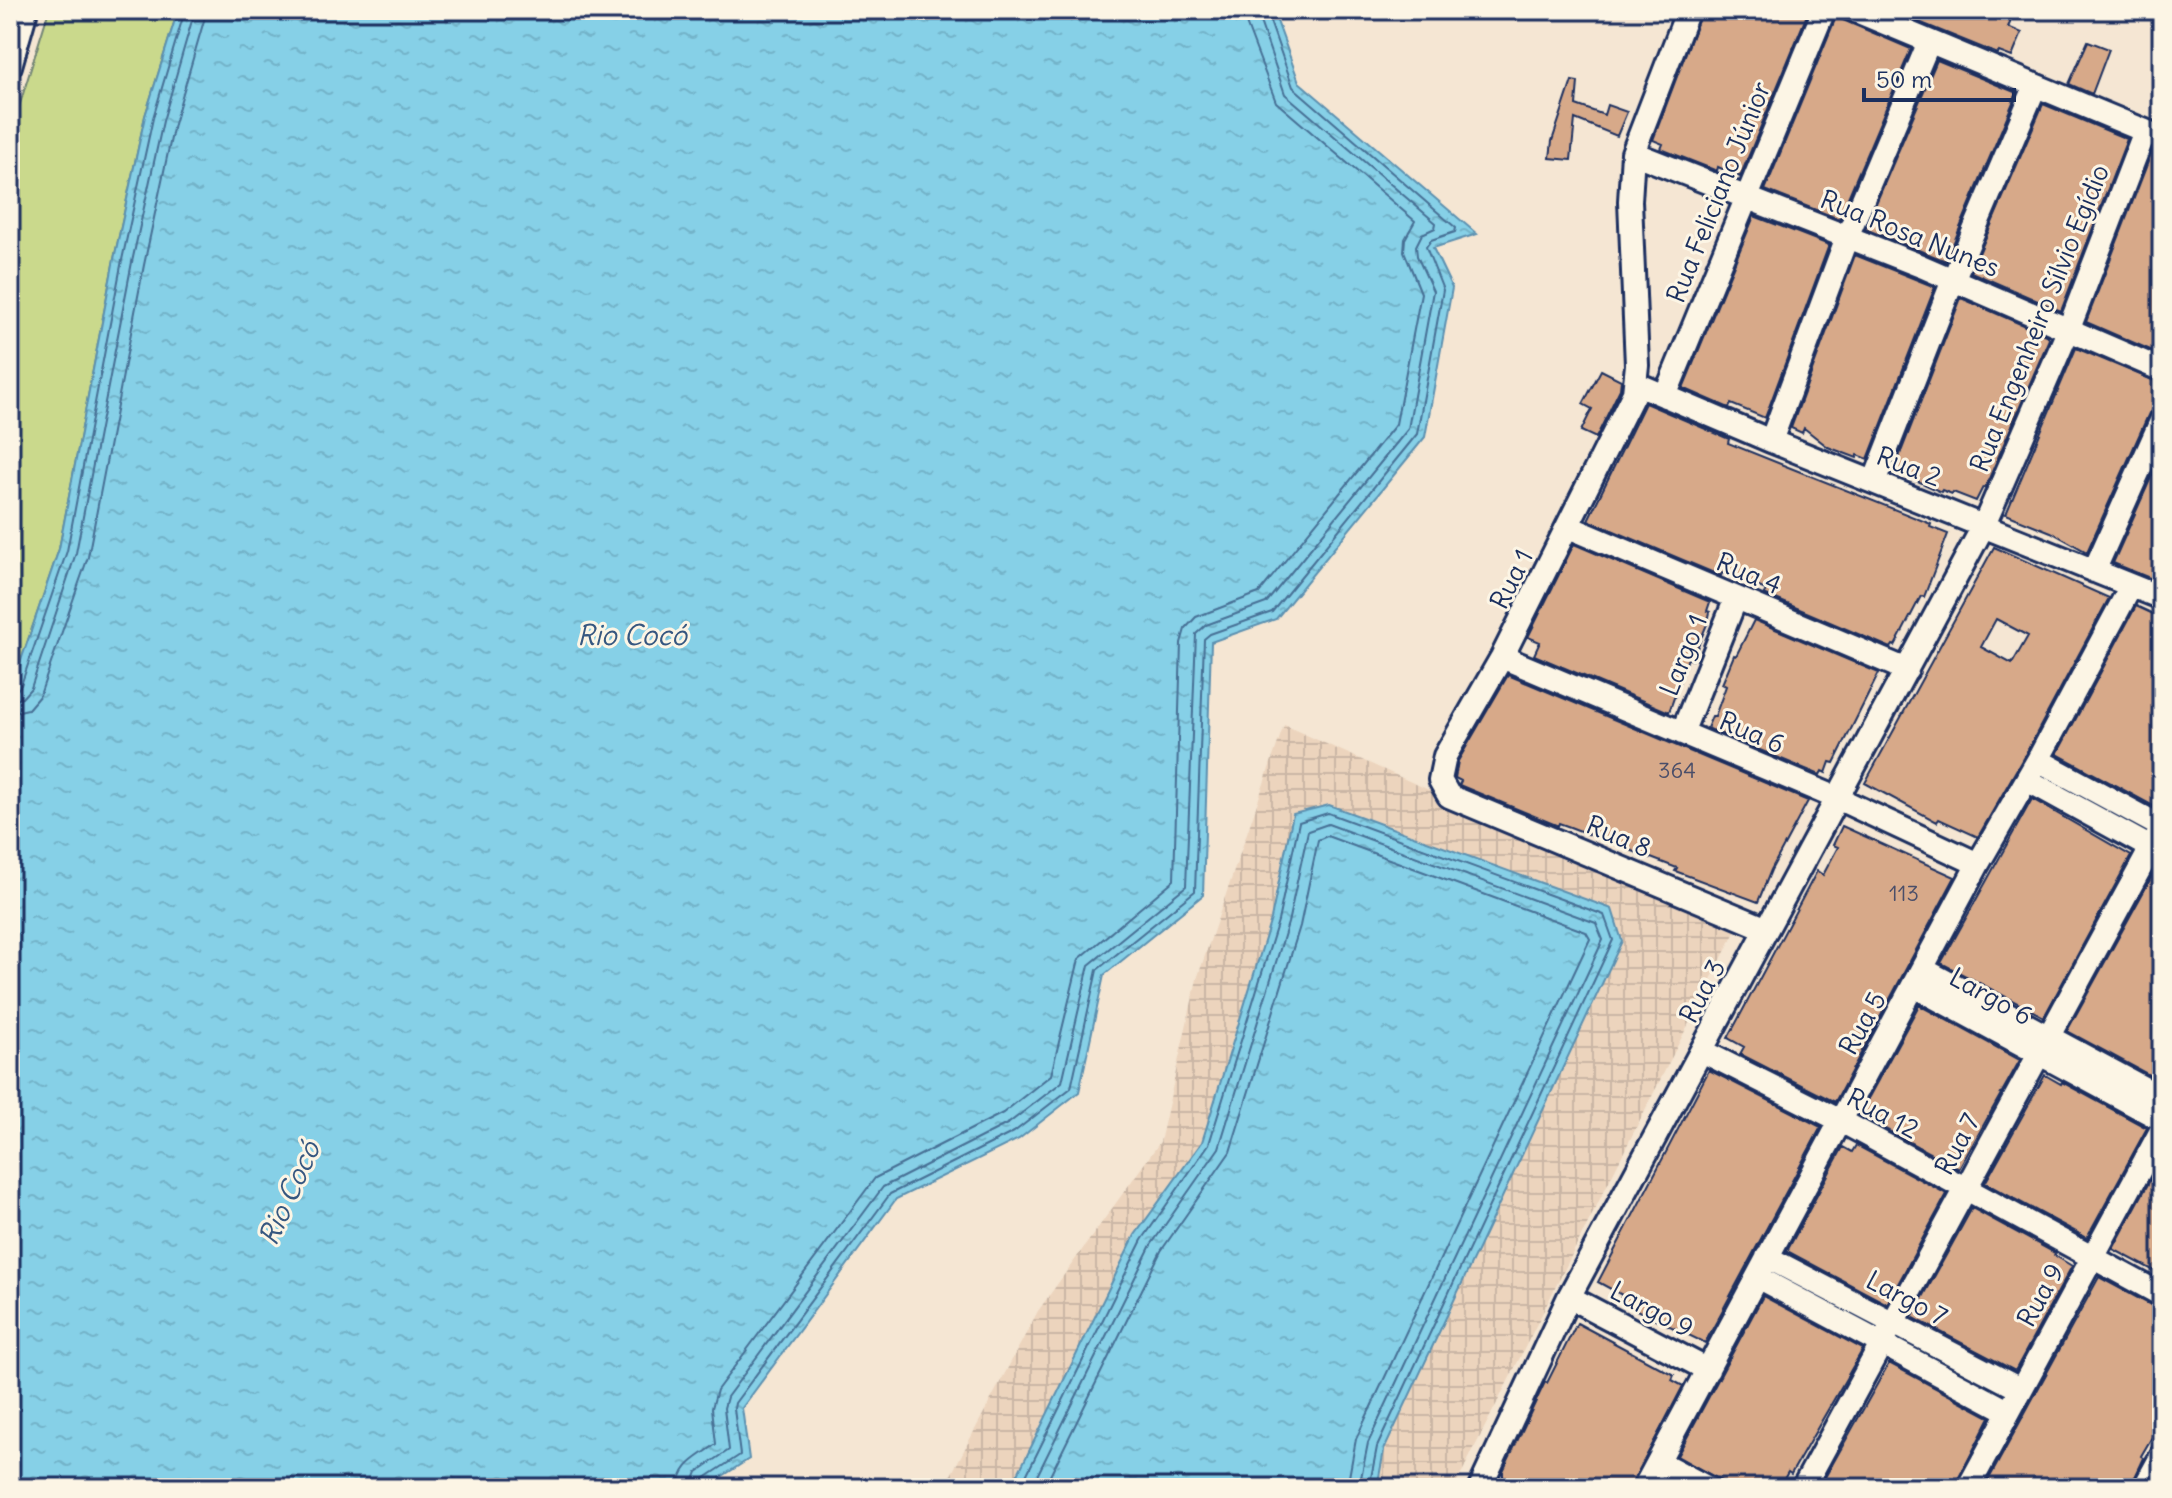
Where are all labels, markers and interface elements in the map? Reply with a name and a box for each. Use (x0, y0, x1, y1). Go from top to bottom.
scale bar (1864, 52, 2014, 102)
text: 50 m (1876, 64, 1932, 94)
street label: Rua Feliciano Júnior (1659, 76, 1778, 307)
street label: Rua Engenheiro Sílvio Egídio (1962, 160, 2116, 476)
street label: Rua Rosa Nunes (1816, 182, 2004, 284)
street label: Rua 2 (1872, 439, 1946, 493)
street label: Rua 1 (1482, 544, 1540, 614)
street label: Rua 4 (1711, 545, 1787, 601)
street label: Largo 1 (1652, 610, 1714, 700)
water label: Rio Cocó (577, 617, 688, 653)
street label: Rua 6 (1714, 704, 1790, 760)
house number: 364 (1658, 756, 1696, 784)
street label: Rua 8 (1581, 808, 1657, 864)
house number: 113 (1889, 879, 1919, 907)
street label: Rua 3 (1672, 954, 1732, 1028)
street label: Largo 6 (1944, 960, 2038, 1032)
street label: Rua 5 (1831, 986, 1893, 1060)
street label: Rua 12 (1841, 1080, 1925, 1146)
street label: Rua 7 (1927, 1107, 1987, 1181)
water label: Rio Cocó (250, 1134, 328, 1251)
street label: Rua 9 (2009, 1258, 2071, 1332)
street label: Largo 7 (1861, 1263, 1953, 1333)
street label: Largo 9 (1605, 1273, 1699, 1345)

